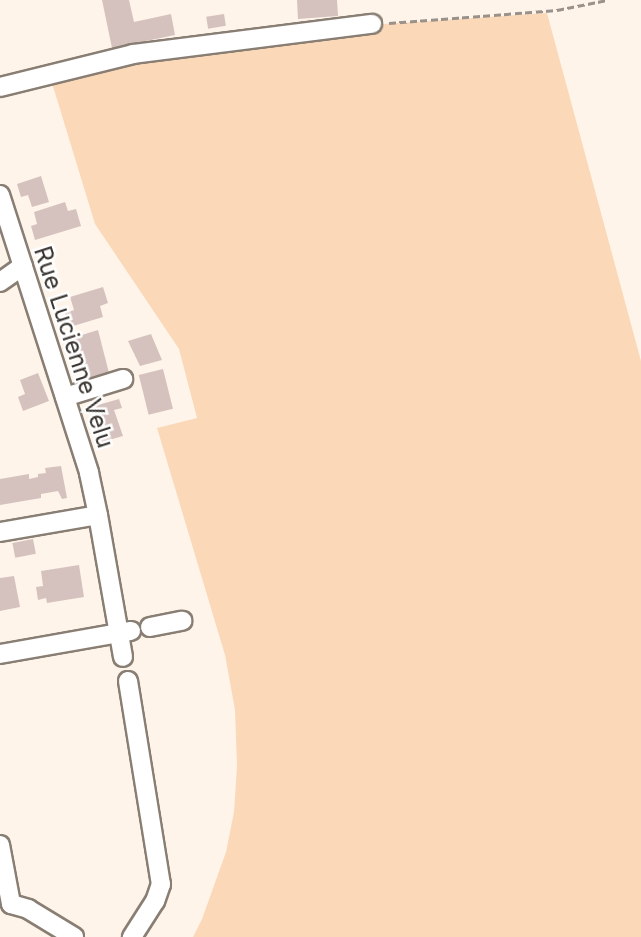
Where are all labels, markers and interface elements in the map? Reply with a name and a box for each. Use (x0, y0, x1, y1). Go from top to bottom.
street label: Rue Lucienne Velu (28, 243, 120, 451)

